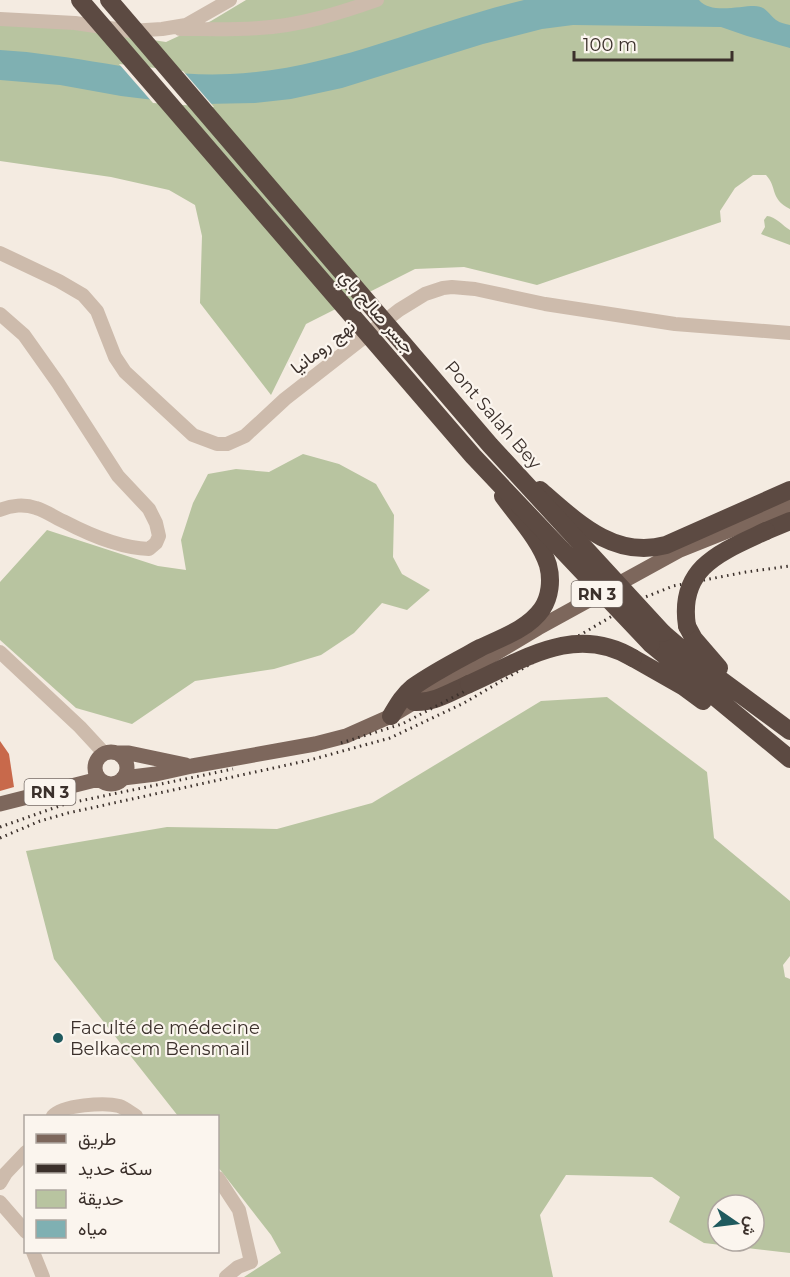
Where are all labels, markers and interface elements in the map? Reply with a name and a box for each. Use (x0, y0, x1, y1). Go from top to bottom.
scale bar (574, 24, 732, 62)
text: 100 m (583, 34, 637, 56)
street label: جسر صالح باي (332, 266, 419, 361)
street label: نهج رومانيا (286, 315, 360, 380)
street label: Pont Salah Bey (440, 356, 546, 474)
road number: RN 3 (572, 581, 622, 607)
road number: RN 3 (25, 779, 76, 805)
place label: Faculté de médecine Belkacem Bensmail (70, 1017, 260, 1060)
marker: Faculté de médecine Belkacem Bensmail (51, 1031, 65, 1045)
legend (24, 1115, 219, 1253)
text: طريق (78, 1128, 116, 1150)
text: سكة حديد (78, 1158, 152, 1180)
text: حديقة (78, 1188, 124, 1210)
north arrow (706, 1193, 766, 1253)
text: ش (739, 1215, 762, 1238)
text: مياه (78, 1218, 107, 1240)

